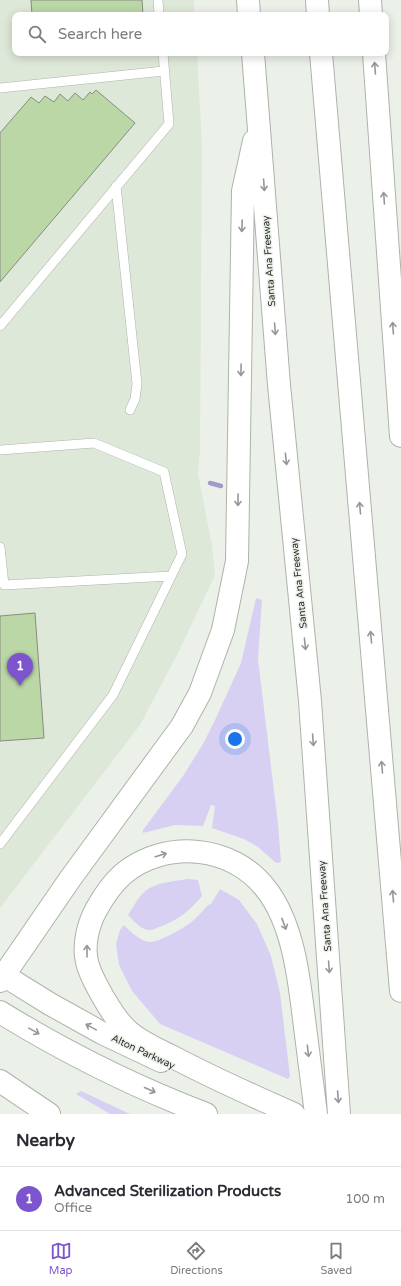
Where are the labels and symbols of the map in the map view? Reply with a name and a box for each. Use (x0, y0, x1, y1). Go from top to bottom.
one-way arrow (371, 62, 378, 75)
one-way arrow (260, 178, 267, 191)
one-way arrow (380, 192, 388, 205)
street label: Santa Ana Freeway (260, 215, 278, 307)
one-way arrow (238, 219, 245, 232)
one-way arrow (390, 321, 397, 334)
one-way arrow (271, 322, 278, 335)
one-way arrow (237, 363, 244, 376)
one-way arrow (283, 452, 290, 465)
one-way arrow (234, 493, 242, 506)
one-way arrow (356, 502, 364, 515)
street label: Santa Ana Freeway (288, 536, 310, 629)
one-way arrow (367, 631, 375, 644)
one-way arrow (301, 637, 308, 650)
pin: 1 (7, 653, 33, 686)
your location (225, 729, 245, 749)
one-way arrow (310, 733, 317, 746)
one-way arrow (378, 761, 386, 774)
one-way arrow (154, 851, 167, 858)
street label: Santa Ana Freeway (316, 860, 334, 952)
one-way arrow (389, 890, 397, 903)
one-way arrow (280, 917, 288, 929)
one-way arrow (83, 945, 91, 958)
one-way arrow (325, 960, 332, 973)
one-way arrow (85, 1023, 97, 1030)
one-way arrow (28, 1028, 40, 1036)
street label: Alton Parkway (109, 1032, 177, 1072)
one-way arrow (304, 1044, 312, 1057)
one-way arrow (143, 1087, 155, 1095)
one-way arrow (334, 1090, 341, 1103)

